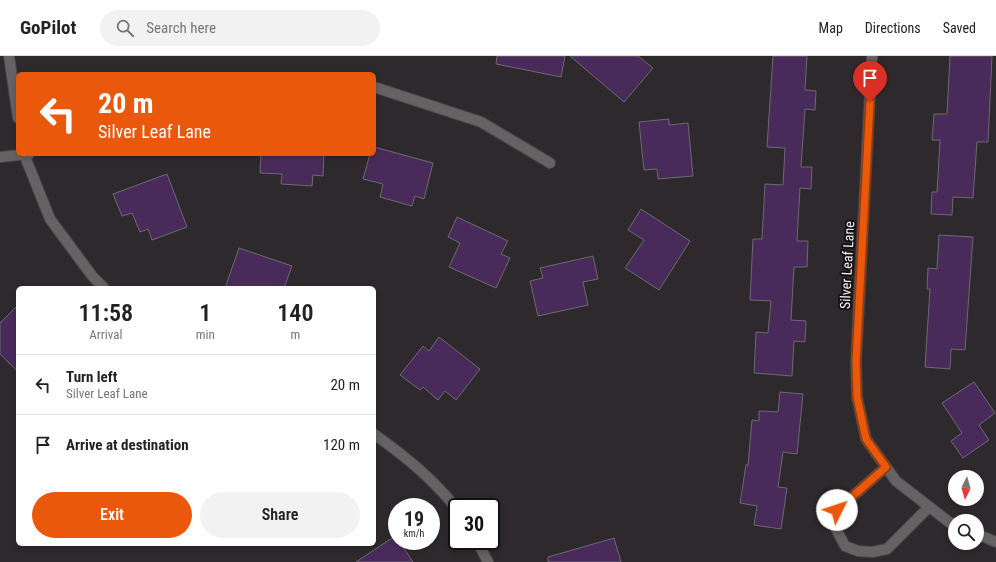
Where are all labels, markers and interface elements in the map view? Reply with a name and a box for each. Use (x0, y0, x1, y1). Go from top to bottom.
search box (100, 10, 380, 46)
text: GoPilot (20, 16, 76, 39)
icon: search (114, 17, 136, 39)
text: Search here (146, 19, 216, 37)
text: Map (819, 20, 843, 36)
text: Directions (865, 20, 921, 36)
text: Saved (943, 20, 976, 36)
pin (853, 61, 887, 102)
icon: arrive (859, 67, 881, 89)
text: 20 m (98, 87, 154, 120)
icon: left (32, 88, 84, 140)
text: Silver Leaf Lane (98, 121, 211, 142)
street label: Silver Leaf Lane (837, 220, 857, 309)
text: 11:58 (79, 299, 133, 327)
text: 1 (199, 299, 211, 327)
text: 140 (277, 299, 313, 327)
text: Arrival (89, 327, 122, 342)
text: min (196, 327, 215, 342)
text: m (290, 327, 300, 342)
text: Turn left (66, 368, 117, 386)
icon: left (32, 374, 54, 396)
text: 20 m (330, 376, 360, 394)
text: Silver Leaf Lane (66, 386, 148, 401)
icon: arrive (32, 434, 54, 456)
text: Arrive at destination (66, 436, 189, 454)
text: 120 m (323, 436, 360, 454)
north arrow (948, 470, 984, 506)
map controls (948, 470, 984, 550)
position arrow (816, 489, 858, 531)
button: Exit (32, 492, 192, 538)
button: Share (200, 492, 360, 538)
speed limit sign: 30 (448, 498, 500, 550)
text: 19 (404, 507, 424, 531)
button: search (948, 514, 984, 550)
text: km/h (404, 528, 424, 539)

